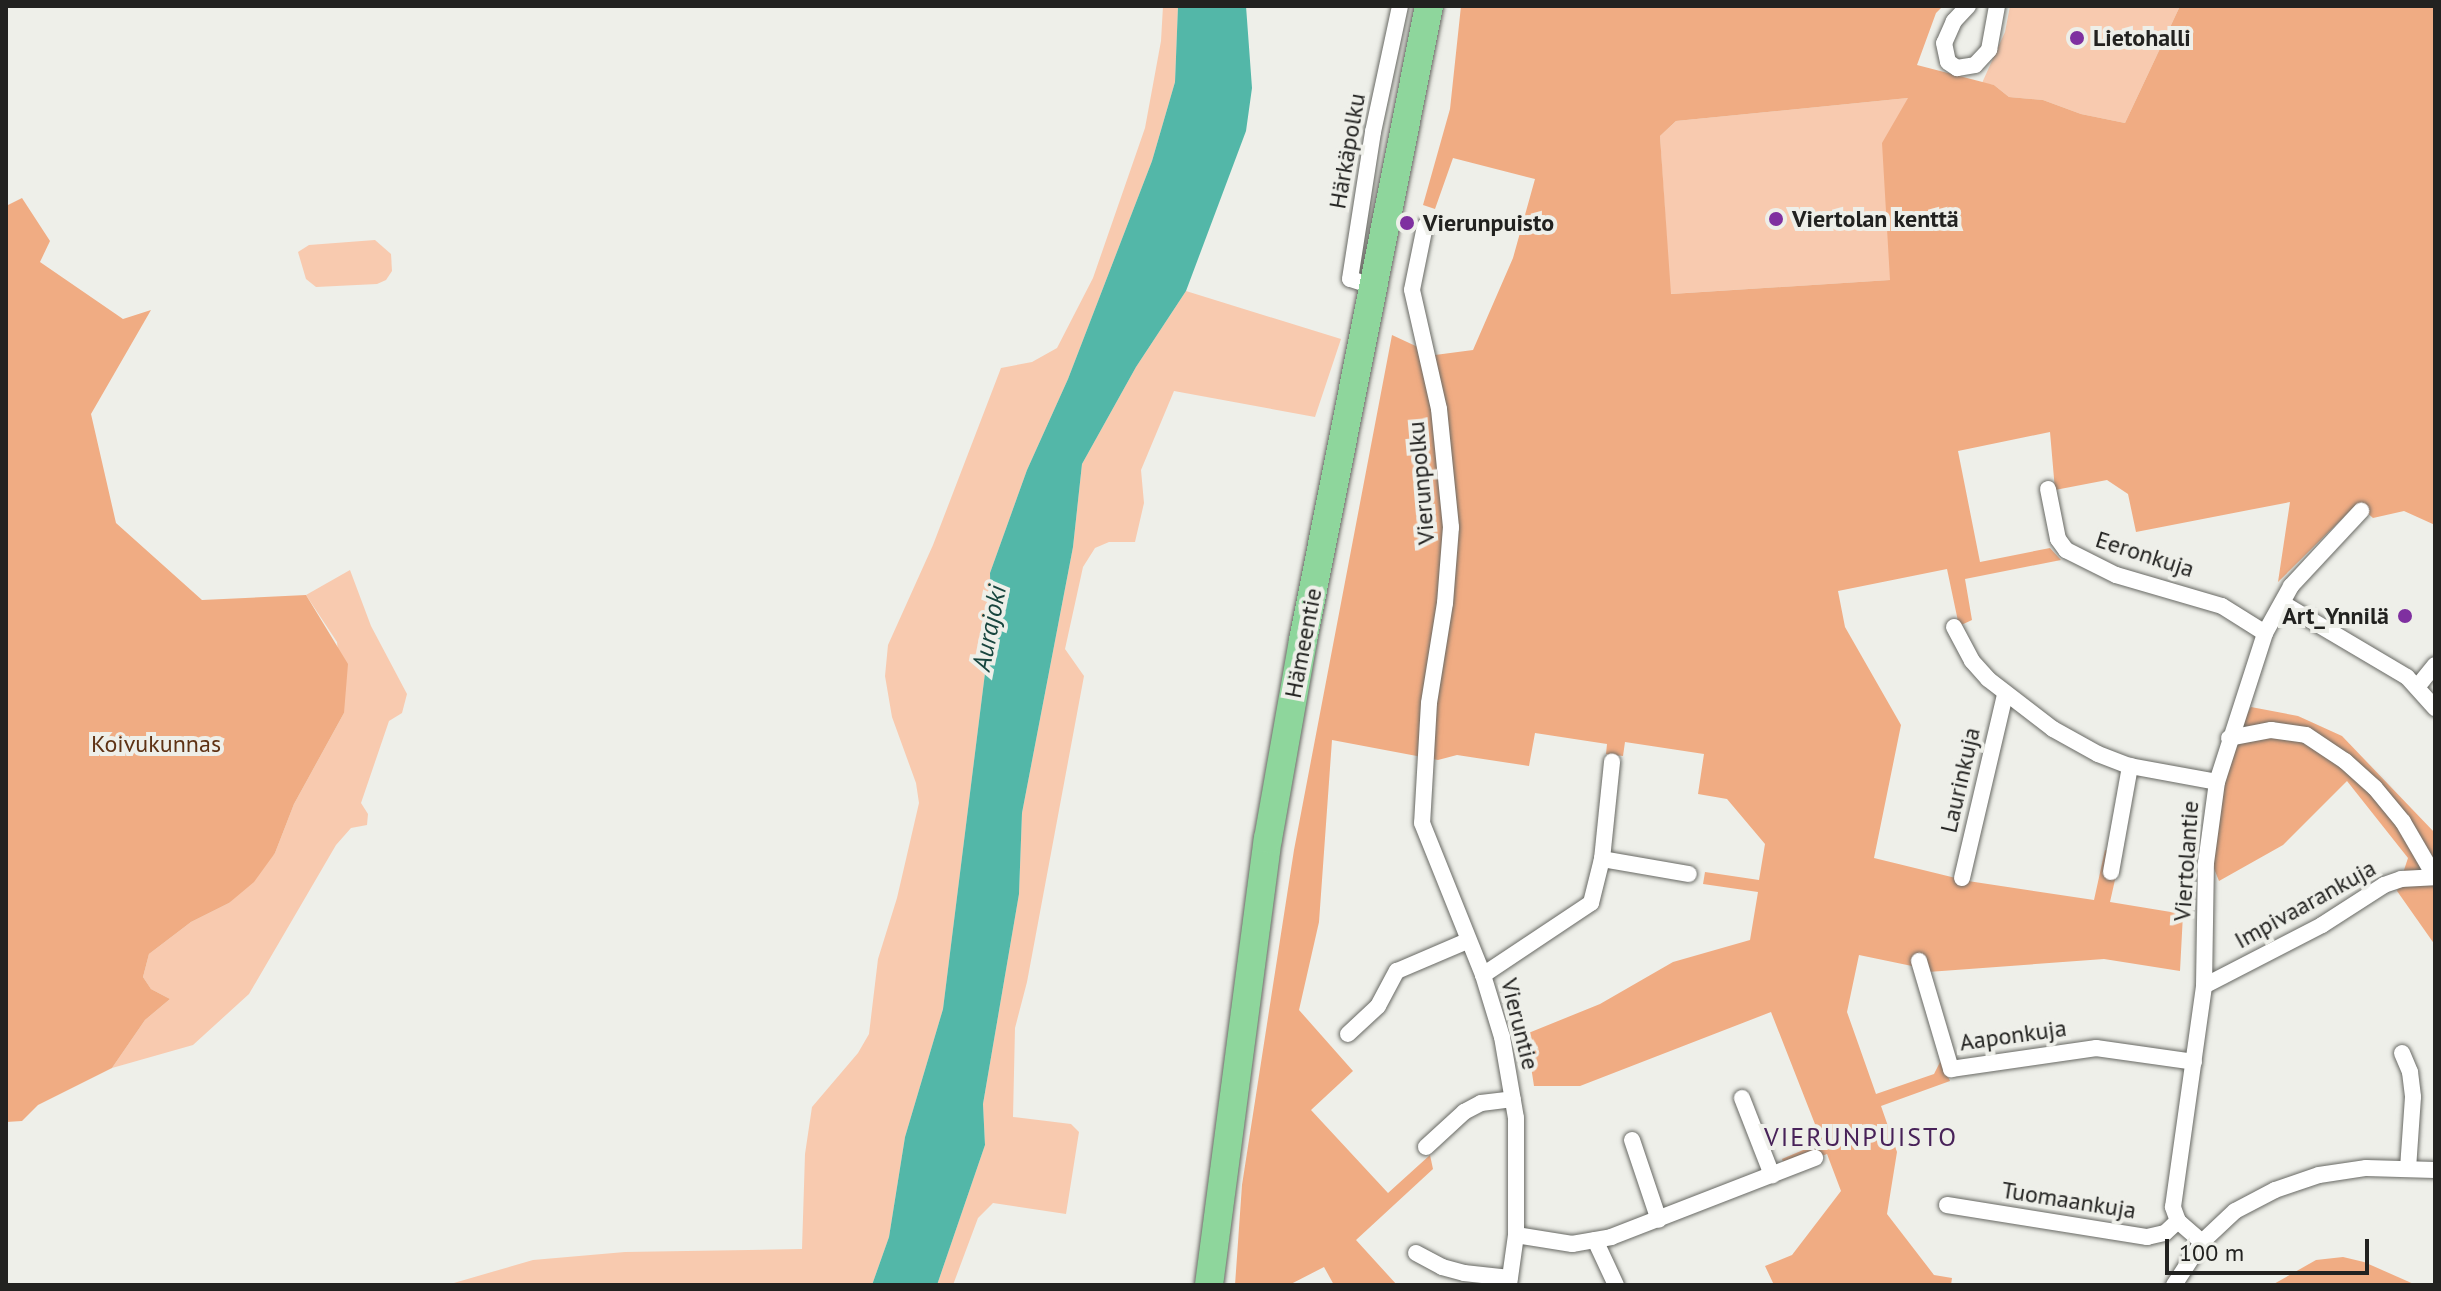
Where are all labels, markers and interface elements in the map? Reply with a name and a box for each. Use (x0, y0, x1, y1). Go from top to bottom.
place label: Lietohalli (2093, 24, 2191, 52)
marker: Lietohalli (2068, 29, 2086, 47)
street label: Härkäpolku (1323, 91, 1371, 211)
place label: Viertolan kenttä (1792, 205, 1959, 233)
place label: Vierunpuisto (1423, 209, 1554, 237)
marker: Viertolan kenttä (1767, 210, 1785, 228)
marker: Vierunpuisto (1398, 214, 1416, 232)
street label: Vierunpolku (1401, 420, 1441, 546)
street label: Eeronkuja (2092, 525, 2198, 583)
water label: Aurajoki (965, 582, 1013, 674)
street label: Hämeentie (1278, 586, 1328, 700)
place label: Art_Ynnilä (2282, 602, 2389, 630)
marker: Art_Ynnilä (2396, 607, 2414, 625)
street label: Laurinkuja (1934, 725, 1986, 835)
park label: Koivukunnas (91, 730, 221, 758)
street label: Viertolantie (2167, 800, 2205, 922)
street label: Impivaarankuja (2229, 853, 2381, 955)
street label: Vieruntie (1495, 975, 1545, 1073)
street label: Aaponkuja (1958, 1013, 2068, 1057)
district label: VIERUNPUISTO (1764, 1121, 1958, 1153)
street label: Tuomaankuja (2000, 1175, 2138, 1225)
scale bar (2169, 1223, 2373, 1273)
text: 100 m (2179, 1237, 2244, 1268)

